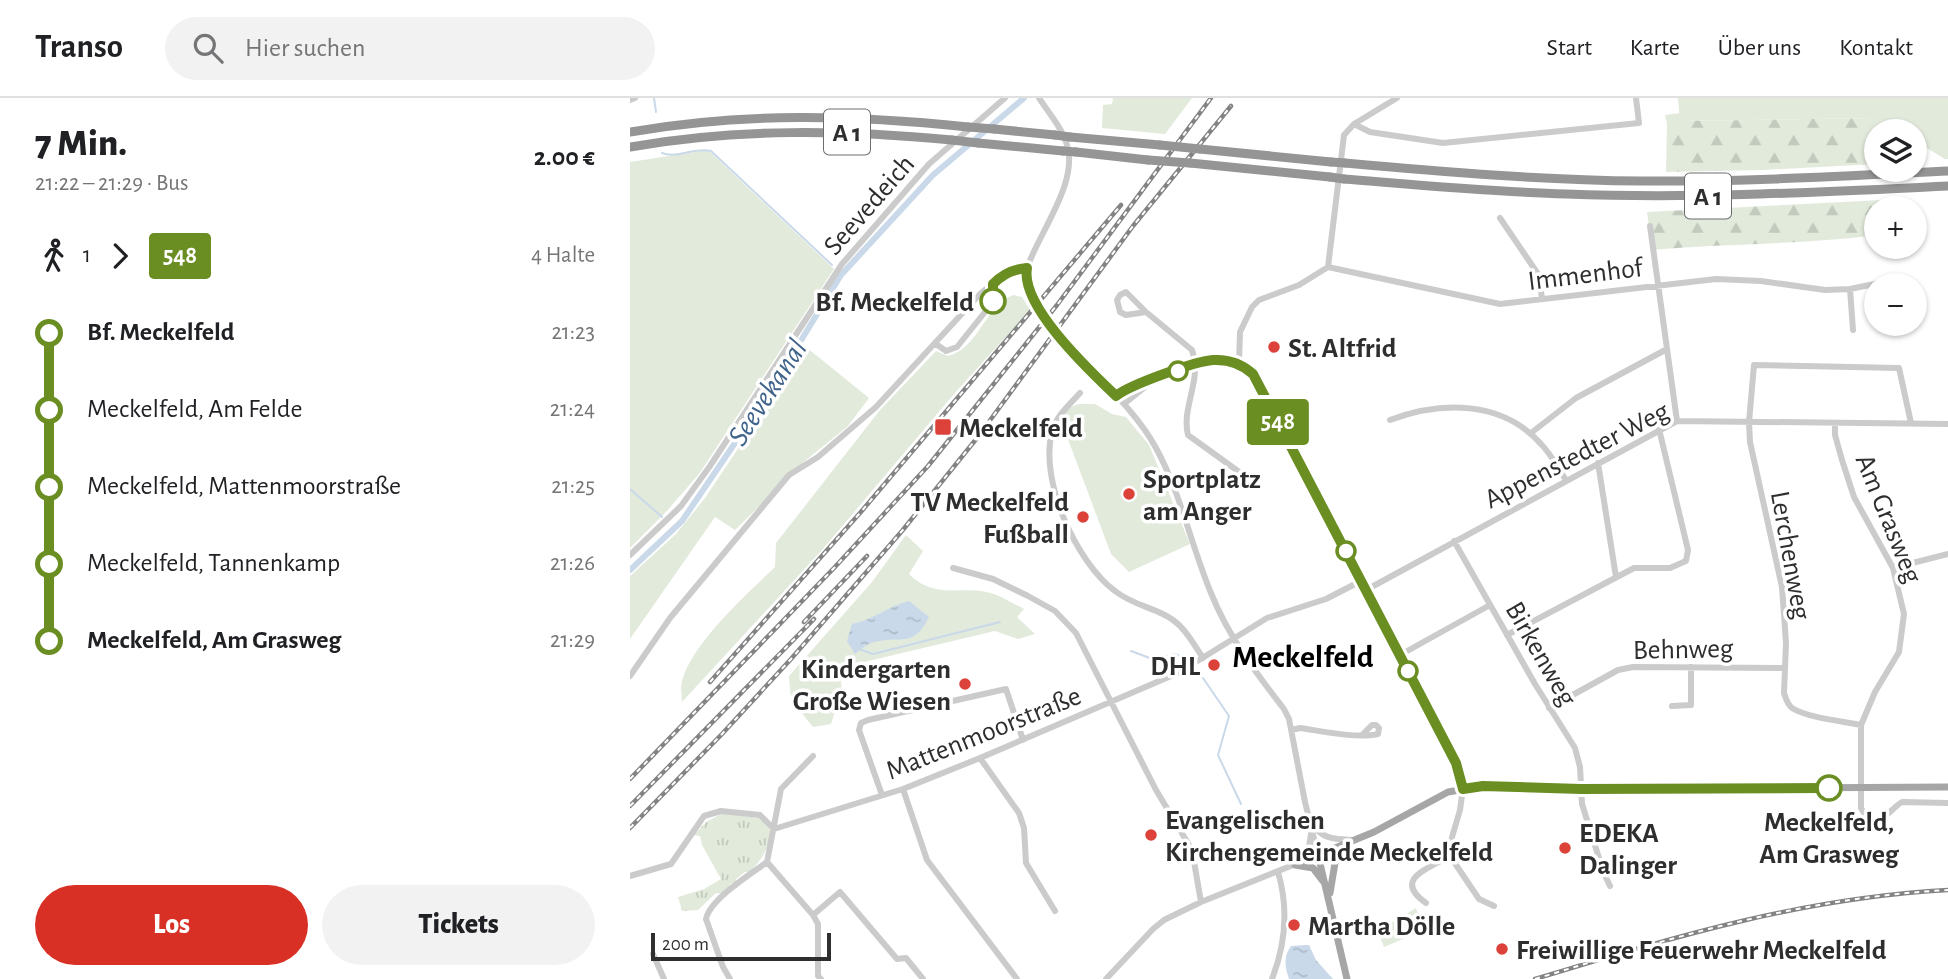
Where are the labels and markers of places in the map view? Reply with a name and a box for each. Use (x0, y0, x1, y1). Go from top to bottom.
marker: Bf. Meckelfeld (980, 288, 1006, 314)
place label: Bf. Meckelfeld (815, 289, 974, 317)
place label: St. Altfrid (1288, 335, 1397, 363)
marker: St. Altfrid (1266, 339, 1282, 355)
unlabelled marker (1168, 361, 1188, 381)
place label: Meckelfeld (959, 415, 1083, 443)
marker: Meckelfeld (933, 417, 953, 437)
place label: Sportplatz am Anger (1143, 466, 1261, 526)
marker: Sportplatz am Anger (1121, 486, 1137, 502)
place label: TV Meckelfeld Fußball (910, 489, 1069, 549)
marker: TV Meckelfeld Fußball (1075, 509, 1091, 525)
unlabelled marker (1336, 541, 1356, 561)
place label: DHL (1150, 653, 1201, 681)
place label: Kindergarten Große Wiesen (793, 656, 951, 716)
marker: DHL (1206, 657, 1222, 673)
unlabelled marker (1398, 661, 1418, 681)
marker: Kindergarten Große Wiesen (957, 676, 973, 692)
marker: Meckelfeld, Am Grasweg (1816, 775, 1842, 801)
place label: Evangelischen Kirchengemeinde Meckelfeld (1165, 807, 1493, 867)
place label: Meckelfeld, Am Grasweg (1759, 809, 1900, 869)
place label: EDEKA Dalinger (1579, 820, 1677, 880)
marker: Evangelischen Kirchengemeinde Meckelfeld (1143, 827, 1159, 843)
marker: EDEKA Dalinger (1557, 840, 1573, 856)
place label: Martha Dölle (1308, 913, 1455, 941)
marker: Martha Dölle (1286, 917, 1302, 933)
place label: Freiwillige Feuerwehr Meckelfeld (1516, 937, 1887, 965)
marker: Freiwillige Feuerwehr Meckelfeld (1494, 941, 1510, 957)

